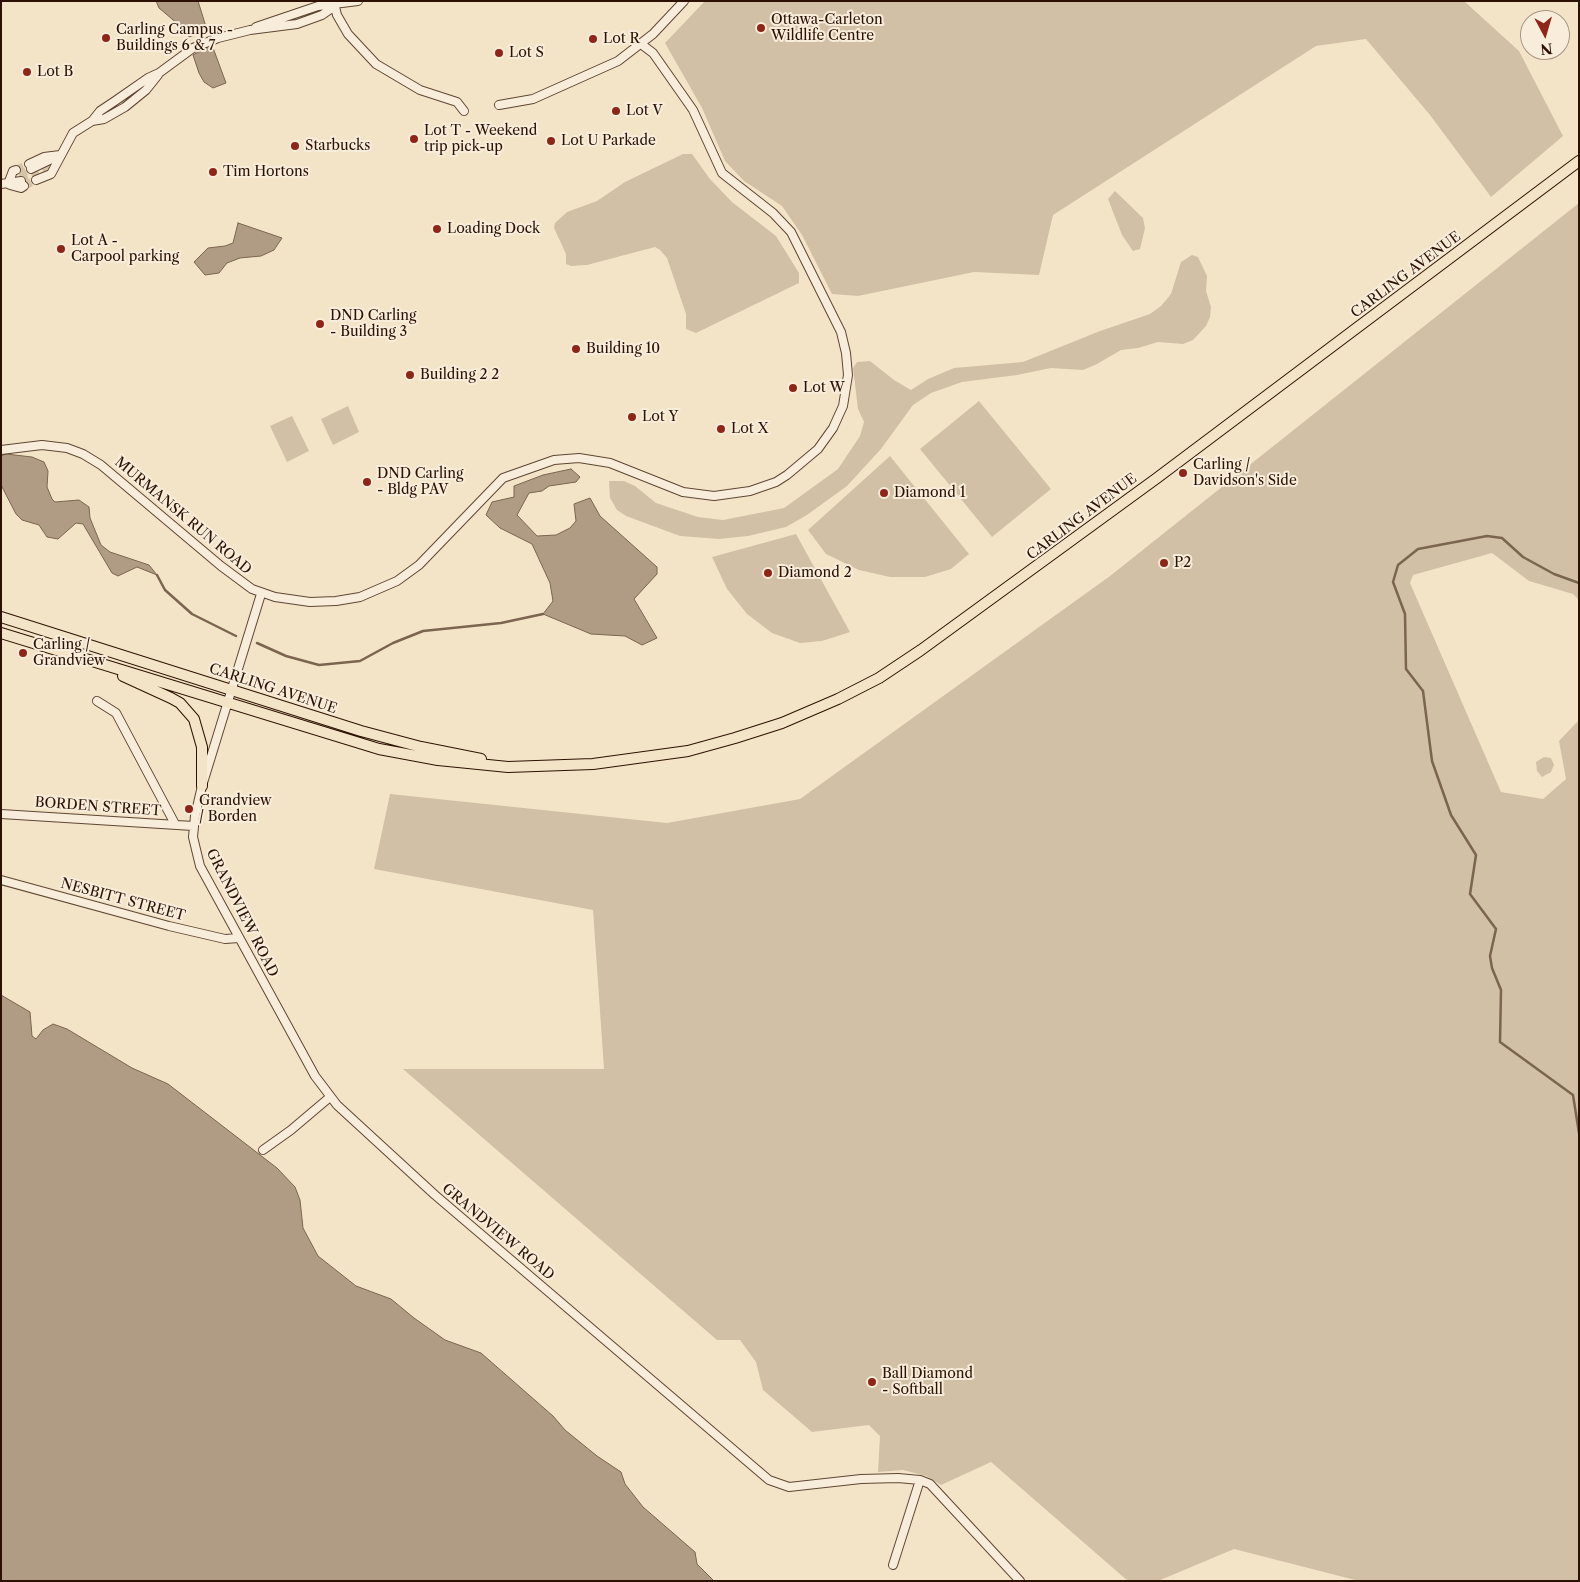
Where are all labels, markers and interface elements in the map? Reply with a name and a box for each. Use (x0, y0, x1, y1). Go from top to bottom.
north arrow (1520, 10, 1570, 60)
place label: Ottawa-Carleton Wildlife Centre (771, 12, 883, 44)
place label: Carling Campus - Buildings 6 & 7 (116, 22, 233, 54)
marker: Ottawa-Carleton Wildlife Centre (755, 22, 767, 34)
place label: Lot R (603, 31, 640, 47)
marker: Carling Campus - Buildings 6 & 7 (100, 32, 112, 44)
marker: Lot R (587, 33, 599, 45)
text: N (1539, 39, 1553, 59)
place label: Lot S (509, 45, 544, 61)
marker: Lot S (493, 47, 505, 59)
place label: Lot B (37, 64, 73, 80)
marker: Lot B (21, 66, 33, 78)
place label: Lot V (626, 103, 663, 119)
marker: Lot V (610, 105, 622, 117)
place label: Lot T - Weekend trip pick-up (424, 123, 537, 156)
marker: Lot T - Weekend trip pick-up (408, 133, 420, 145)
place label: Lot U Parkade (561, 133, 656, 149)
marker: Lot U Parkade (545, 135, 557, 147)
place label: Starbucks (305, 138, 370, 154)
marker: Starbucks (289, 140, 301, 152)
place label: Tim Hortons (223, 164, 309, 180)
marker: Tim Hortons (207, 166, 219, 178)
place label: Loading Dock (447, 221, 540, 237)
marker: Loading Dock (431, 223, 443, 235)
street label: CARLING AVENUE (1348, 228, 1464, 322)
place label: Lot A - Carpool parking (71, 233, 179, 266)
marker: Lot A - Carpool parking (55, 243, 67, 255)
place label: DND Carling - Building 3 (330, 308, 416, 341)
marker: DND Carling - Building 3 (314, 318, 326, 330)
place label: Building 10 (586, 341, 660, 357)
marker: Building 10 (570, 343, 582, 355)
place label: Building 2 2 (420, 367, 499, 383)
marker: Building 2 2 (404, 369, 416, 381)
place label: Lot W (803, 380, 845, 396)
marker: Lot W (787, 382, 799, 394)
place label: Lot Y (642, 409, 678, 425)
marker: Lot Y (626, 411, 638, 423)
place label: Lot X (731, 421, 768, 437)
marker: Lot X (715, 423, 727, 435)
street label: MURMANSK RUN ROAD (111, 454, 255, 578)
place label: Carling / Davidson's Side (1193, 457, 1297, 490)
place label: DND Carling - Bldg PAV (377, 466, 463, 498)
marker: Carling / Davidson's Side (1177, 467, 1189, 479)
street label: CARLING AVENUE (1024, 470, 1140, 564)
marker: DND Carling - Bldg PAV (361, 476, 373, 488)
place label: Diamond 1 (894, 485, 966, 501)
marker: Diamond 1 (878, 487, 890, 499)
place label: P2 (1174, 555, 1191, 571)
marker: P2 (1158, 557, 1170, 569)
place label: Diamond 2 (778, 565, 852, 581)
marker: Diamond 2 (762, 567, 774, 579)
place label: Carling / Grandview (33, 637, 106, 670)
marker: Carling / Grandview (17, 647, 29, 659)
street label: CARLING AVENUE (207, 660, 339, 718)
place label: Grandview / Borden (199, 793, 272, 826)
street label: BORDEN STREET (34, 794, 162, 820)
marker: Grandview / Borden (183, 803, 195, 815)
street label: GRANDVIEW ROAD (202, 846, 282, 980)
street label: NESBITT STREET (59, 875, 187, 925)
street label: GRANDVIEW ROAD (438, 1180, 558, 1284)
place label: Ball Diamond - Softball (882, 1366, 973, 1398)
marker: Ball Diamond - Softball (866, 1376, 878, 1388)

